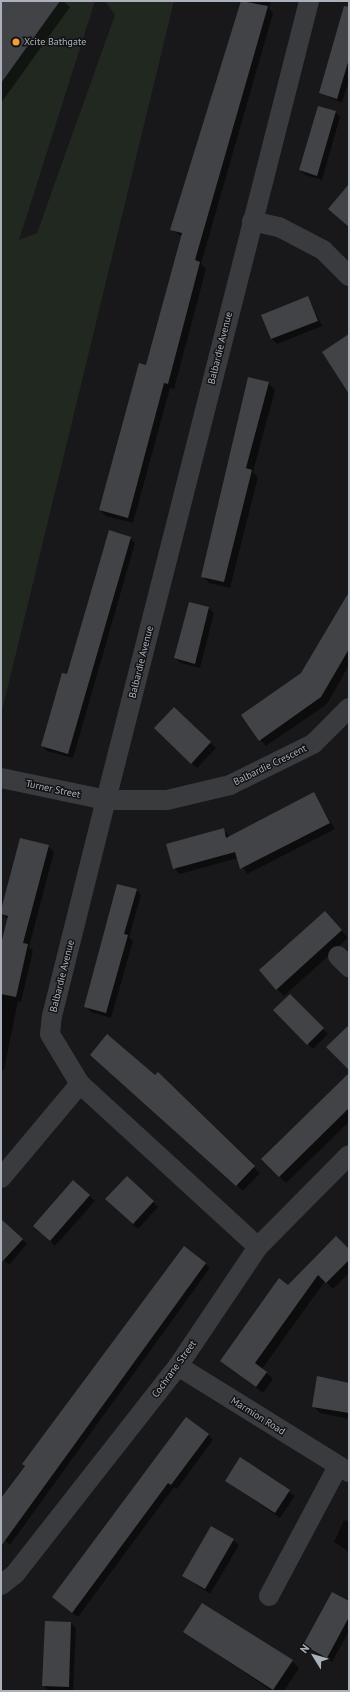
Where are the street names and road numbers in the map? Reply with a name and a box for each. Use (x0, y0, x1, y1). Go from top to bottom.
street label: Balbardie Avenue (205, 310, 235, 386)
street label: Balbardie Avenue (126, 624, 156, 700)
street label: Balbardie Crescent (232, 742, 308, 788)
street label: Turner Street (25, 777, 81, 801)
street label: Balbardie Avenue (47, 938, 77, 1014)
street label: Cochrane Street (149, 1338, 199, 1400)
street label: Marmion Road (229, 1395, 287, 1437)

